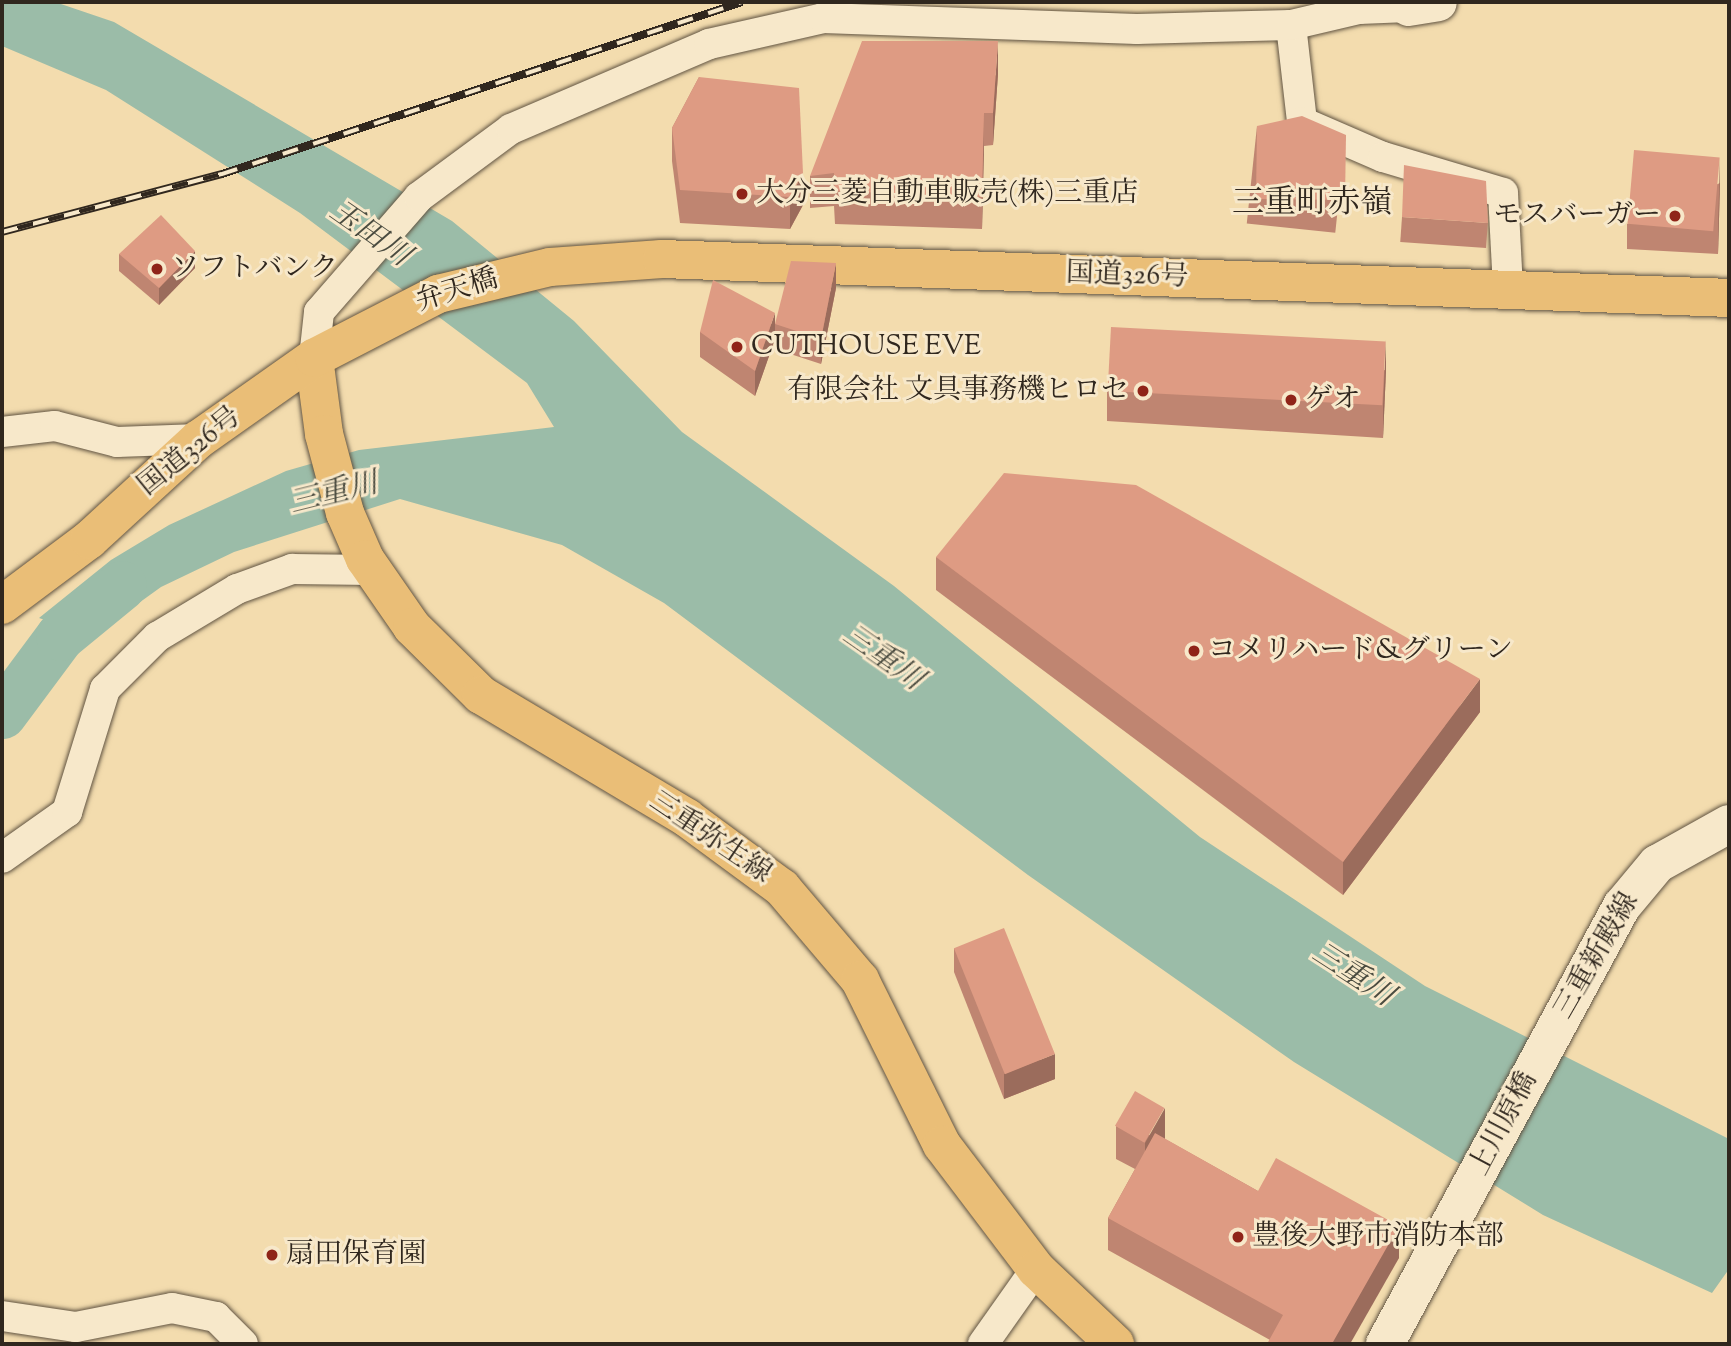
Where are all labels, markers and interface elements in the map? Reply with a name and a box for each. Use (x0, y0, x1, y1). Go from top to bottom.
place label: 大分三菱自動車販売(株)三重店 (756, 177, 1138, 211)
district label: 三重町赤嶺 (1232, 185, 1392, 223)
marker: 大分三菱自動車販売(株)三重店 (734, 186, 750, 202)
water label: 玉田川 (322, 194, 416, 276)
place label: モスバーガー (1493, 199, 1661, 233)
marker: モスバーガー (1667, 208, 1683, 224)
place label: ソフトバンク (171, 252, 339, 286)
street label: 国道326号 (1065, 257, 1189, 295)
marker: ソフトバンク (149, 261, 165, 277)
street label: 弁天橋 (412, 263, 502, 319)
place label: CUTHOUSE EVE (751, 330, 981, 364)
marker: CUTHOUSE EVE (729, 339, 745, 355)
place label: 有限会社 文具事務機ヒロセ (787, 374, 1129, 408)
marker: 有限会社 文具事務機ヒロセ (1135, 383, 1151, 399)
place label: ゲオ (1305, 383, 1361, 417)
marker: ゲオ (1283, 392, 1299, 408)
street label: 国道326号 (132, 400, 248, 504)
water label: 三重川 (286, 467, 382, 523)
water label: 三重川 (835, 618, 929, 700)
place label: コメリハード&グリーン (1208, 634, 1515, 668)
marker: コメリハード&グリーン (1186, 643, 1202, 659)
street label: 三重弥生線 (643, 785, 777, 891)
street label: 三重新殿線 (1547, 887, 1647, 1025)
water label: 三重川 (1304, 936, 1400, 1016)
street label: 上川原橋 (1463, 1067, 1545, 1181)
place label: 豊後大野市消防本部 (1252, 1220, 1504, 1254)
marker: 豊後大野市消防本部 (1230, 1229, 1246, 1245)
place label: 扇田保育園 (286, 1238, 426, 1272)
marker: 扇田保育園 (264, 1247, 280, 1263)

